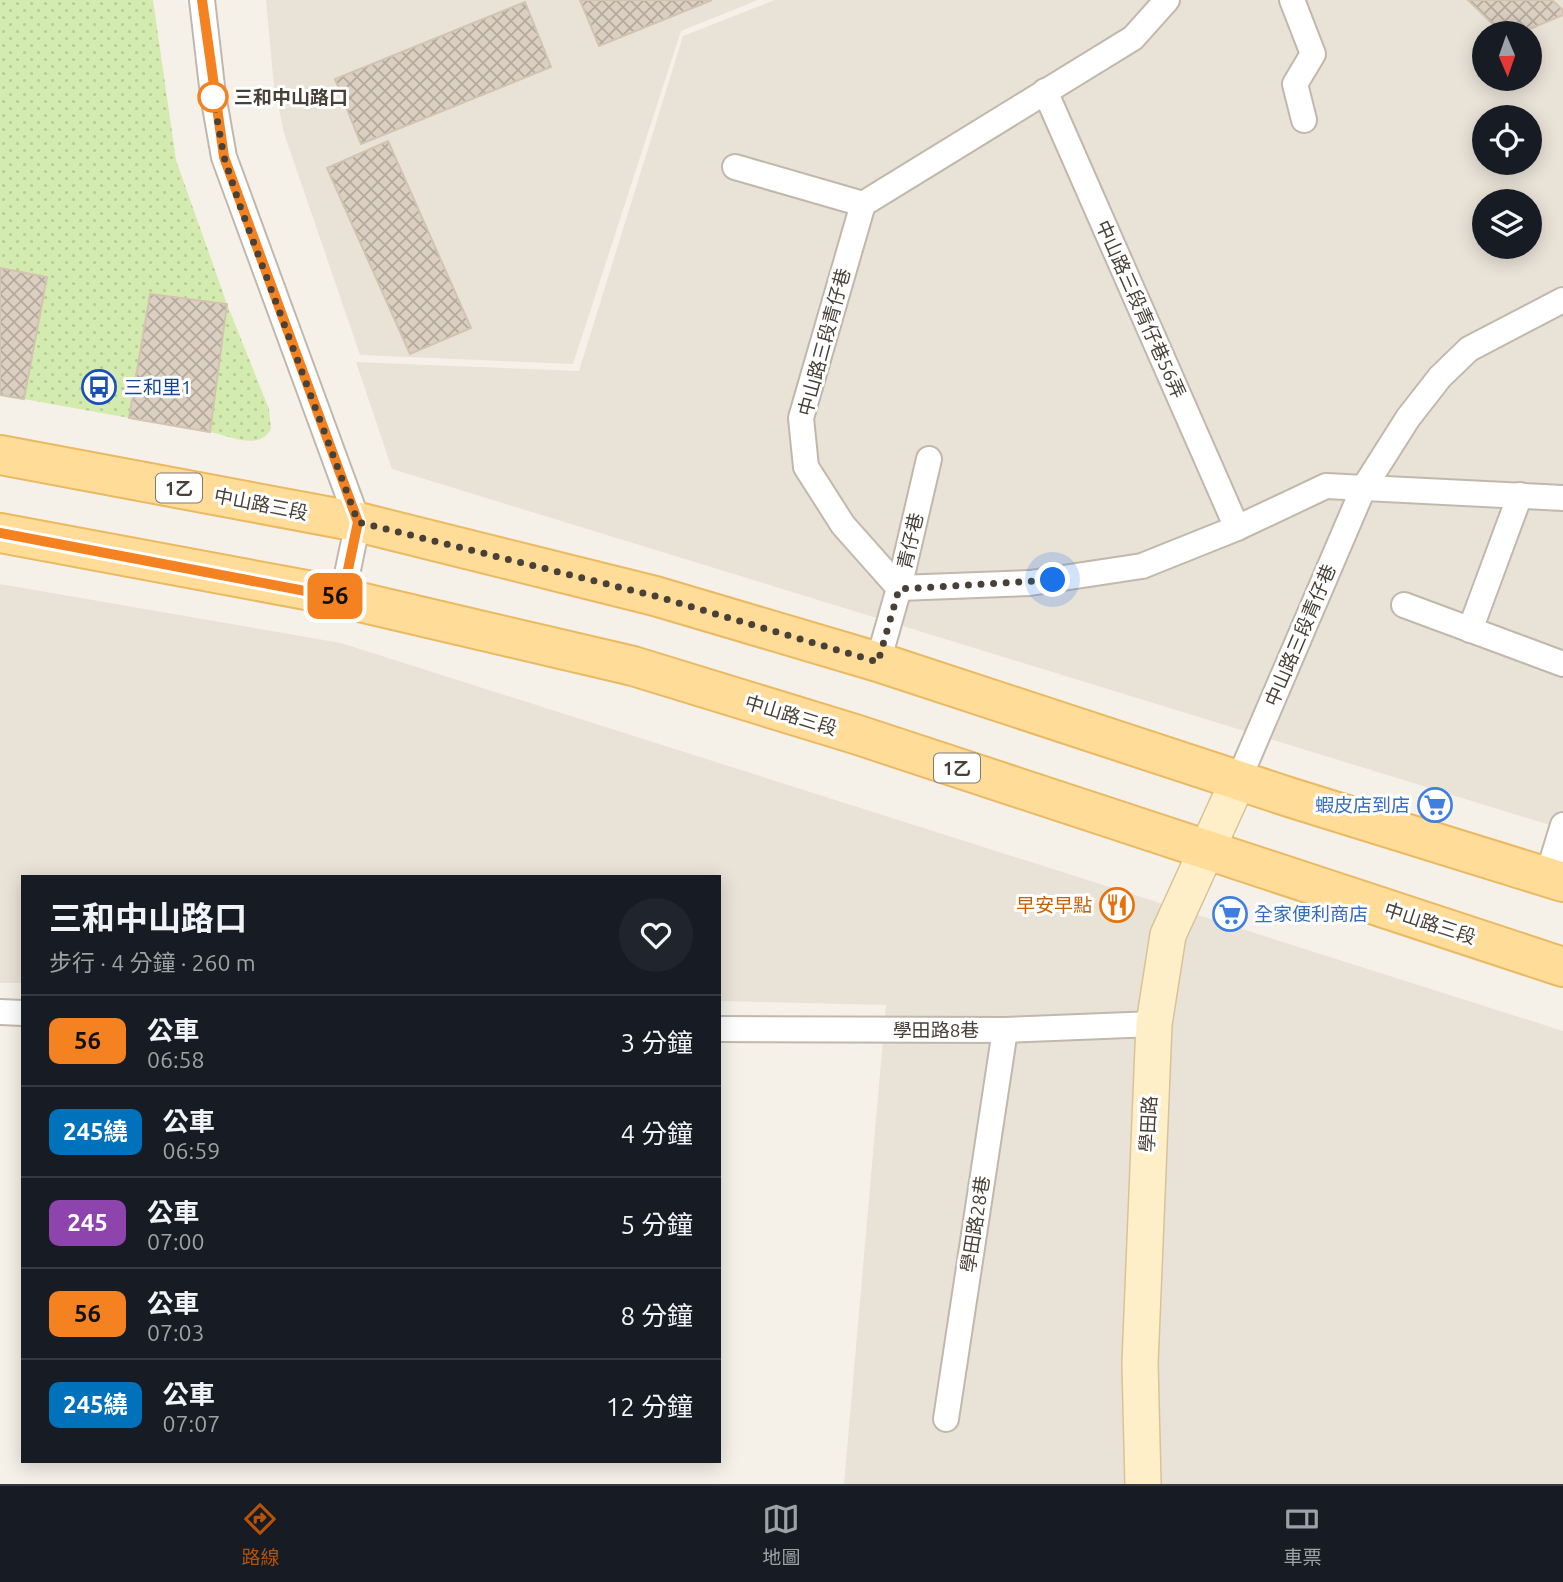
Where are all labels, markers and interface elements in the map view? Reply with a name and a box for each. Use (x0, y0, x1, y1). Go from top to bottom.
north arrow (1472, 21, 1542, 91)
map controls (1472, 21, 1542, 259)
marker: 三和中山路口 (198, 82, 228, 112)
place label: 三和中山路口 (234, 86, 348, 108)
button: locate (1472, 105, 1542, 175)
button: layers (1472, 189, 1542, 259)
street label: 中山路三段青仔巷56弄 (1092, 217, 1190, 401)
street label: 中山路三段青仔巷 (794, 266, 854, 418)
bus stop icon: 三和里1 (80, 368, 118, 406)
place label: 三和里1 (124, 376, 192, 398)
road number: 1乙 (156, 474, 202, 502)
street label: 中山路三段 (212, 484, 310, 524)
street label: 青仔巷 (893, 511, 927, 571)
street label: 中山路三段青仔巷 (1260, 561, 1340, 709)
your location (1035, 562, 1070, 597)
line badge: 56 (304, 573, 366, 619)
text: 56 (321, 582, 349, 609)
street label: 中山路三段 (742, 691, 840, 739)
road number: 1乙 (934, 754, 980, 782)
supermarket icon: 蝦皮店到店 (1416, 786, 1454, 824)
place label: 蝦皮店到店 (1315, 794, 1410, 816)
restaurant icon: 早安早點 (1098, 886, 1136, 924)
place label: 早安早點 (1016, 894, 1092, 916)
supermarket icon: 全家便利商店 (1211, 895, 1249, 933)
button: heart (619, 898, 693, 972)
street label: 中山路三段 (1381, 898, 1479, 948)
text: 三和中山路口 (49, 899, 247, 936)
place label: 全家便利商店 (1254, 903, 1368, 925)
text: 步行 · 4 分鐘 · 260 m (49, 950, 256, 975)
text: 公車 (147, 1016, 199, 1045)
street label: 學田路8巷 (893, 1019, 979, 1041)
text: 56 (74, 1027, 101, 1054)
text: 3 分鐘 (620, 1028, 693, 1057)
text: 06:58 (147, 1047, 205, 1072)
street label: 學田路 (1136, 1095, 1160, 1153)
text: 公車 (163, 1107, 215, 1136)
text: 245繞 (63, 1118, 128, 1145)
text: 4 分鐘 (620, 1119, 693, 1148)
text: 06:59 (163, 1138, 220, 1163)
street label: 學田路28巷 (957, 1174, 993, 1274)
text: 公車 (147, 1198, 199, 1227)
text: 245 (67, 1209, 108, 1236)
text: 5 分鐘 (620, 1210, 693, 1239)
text: 07:00 (147, 1229, 205, 1254)
text: 公車 (147, 1289, 199, 1318)
text: 56 (74, 1300, 101, 1327)
text: 8 分鐘 (620, 1301, 693, 1330)
text: 07:03 (147, 1320, 205, 1345)
text: 公車 (163, 1380, 215, 1409)
text: 245繞 (63, 1391, 128, 1418)
text: 12 分鐘 (606, 1392, 693, 1421)
text: 07:07 (163, 1411, 220, 1436)
tab: 路線 (241, 1500, 280, 1569)
tab: 地圖 (762, 1500, 801, 1569)
tab: 車票 (1283, 1500, 1322, 1569)

